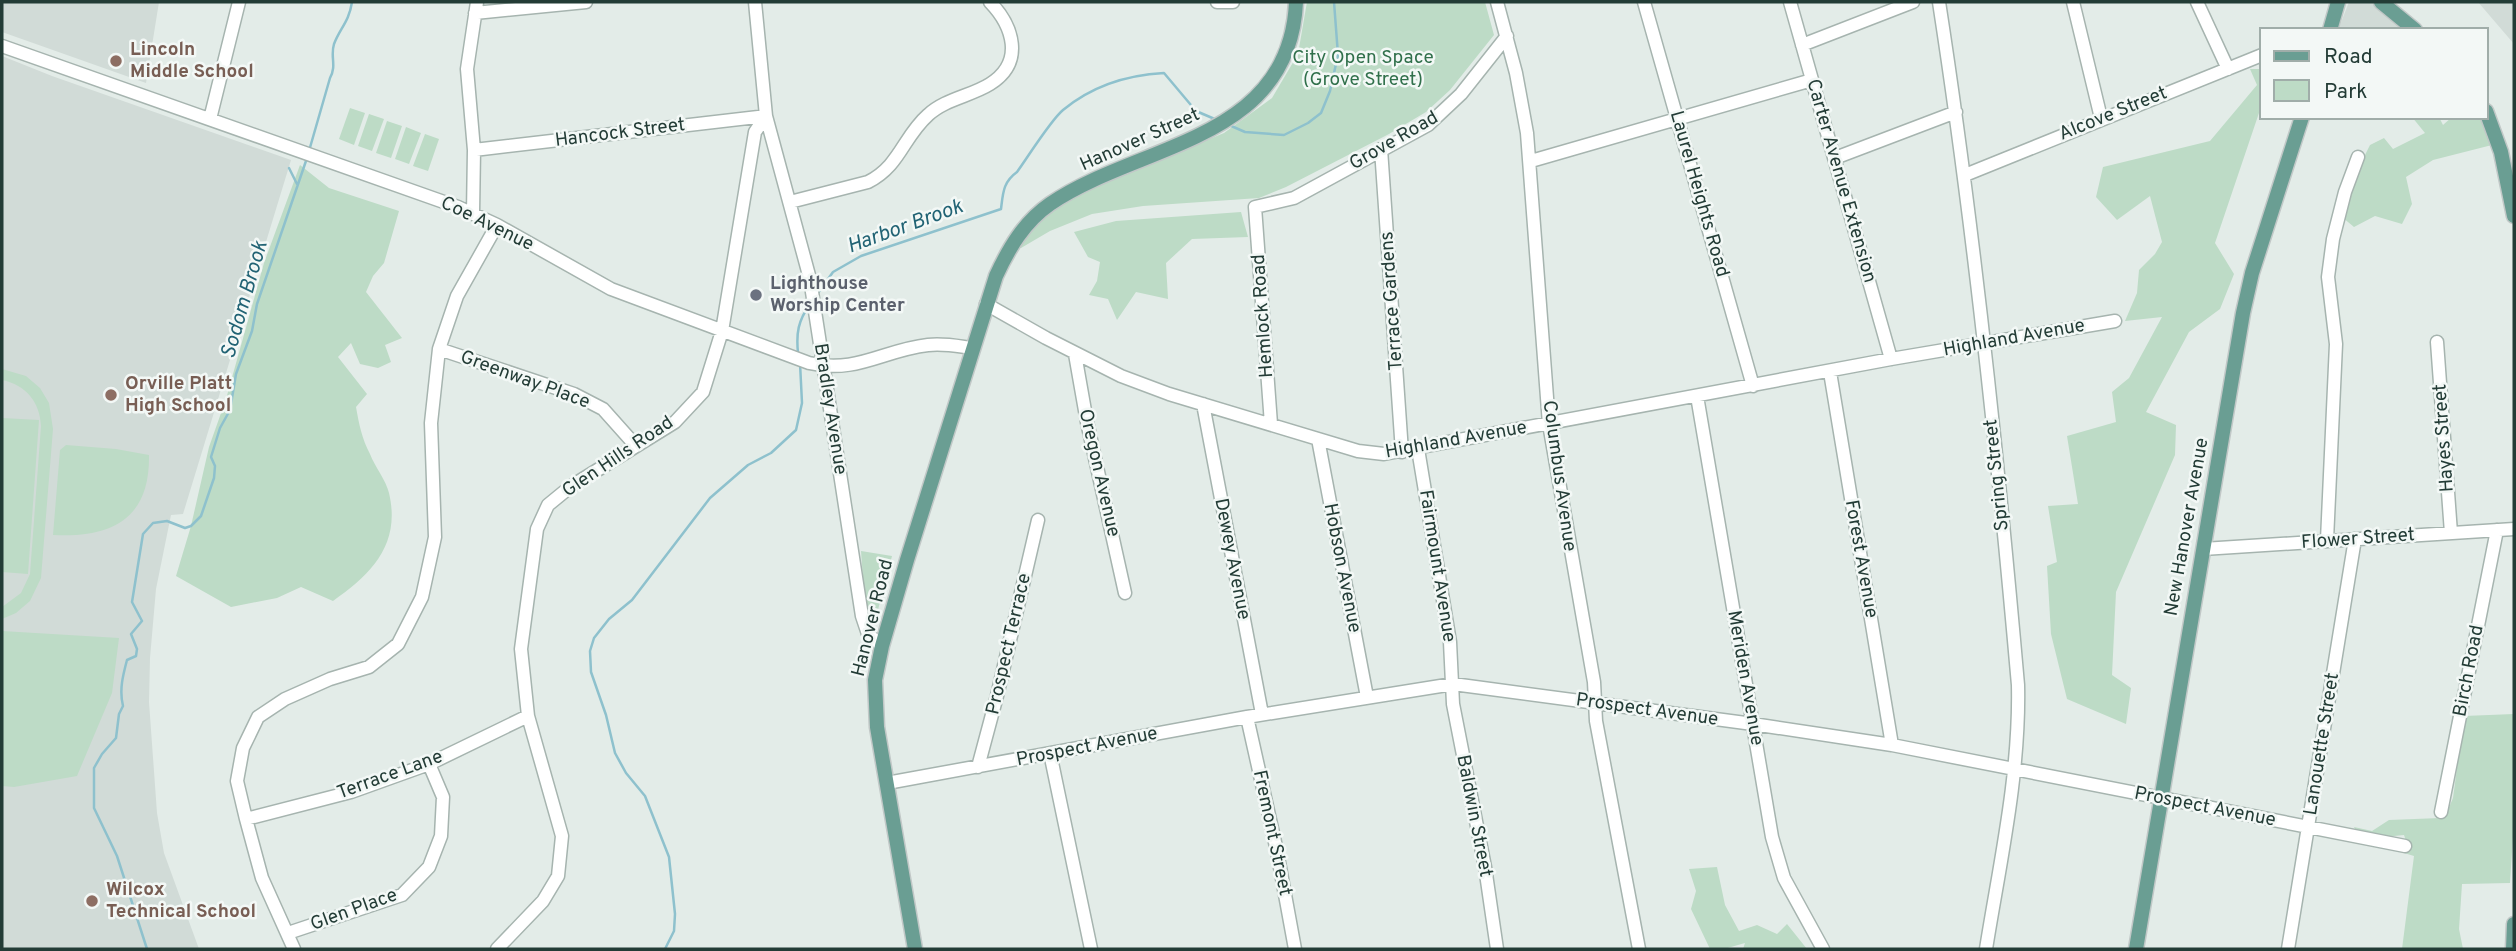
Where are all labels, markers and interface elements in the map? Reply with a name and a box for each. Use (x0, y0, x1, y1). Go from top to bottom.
legend (2260, 28, 2488, 119)
place label: Lincoln Middle School (130, 38, 254, 84)
text: Road (2324, 44, 2373, 71)
park label: City Open Space (Grove Street) (1292, 46, 1434, 92)
marker: Lincoln Middle School (108, 53, 124, 69)
street label: Carter Avenue Extension (1800, 76, 1882, 286)
text: Park (2324, 79, 2367, 106)
street label: Alcove Street (2055, 81, 2171, 147)
street label: Hanover Street (1076, 103, 1204, 177)
street label: Grove Road (1345, 106, 1443, 176)
street label: Laurel Heights Road (1664, 108, 1734, 280)
street label: Hancock Street (554, 113, 686, 153)
street label: Coe Avenue (436, 191, 538, 257)
water label: Harbor Brook (843, 193, 967, 260)
street label: Terrace Gardens (1375, 231, 1409, 371)
water label: Sodom Brook (215, 238, 275, 362)
street label: Hemlock Road (1247, 253, 1279, 379)
place label: Lighthouse Worship Center (770, 272, 905, 318)
marker: Lighthouse Worship Center (748, 287, 764, 303)
street label: Highland Avenue (1941, 314, 2087, 362)
street label: Bradley Avenue (808, 342, 852, 476)
street label: Greenway Place (457, 345, 593, 415)
place label: Orville Platt High School (125, 372, 232, 418)
street label: Hayes Street (2428, 383, 2460, 493)
marker: Orville Platt High School (103, 387, 119, 403)
street label: Columbus Avenue (1537, 399, 1581, 553)
street label: Oregon Avenue (1073, 407, 1125, 539)
street label: Glen Hills Road (558, 411, 678, 503)
street label: Highland Avenue (1383, 416, 1529, 464)
street label: Spring Street (1979, 418, 2015, 532)
street label: New Hanover Avenue (2159, 436, 2215, 618)
street label: Fairmount Avenue (1413, 488, 1461, 644)
street label: Dewey Avenue (1208, 496, 1256, 622)
street label: Forest Avenue (1839, 498, 1883, 620)
street label: Hobson Avenue (1318, 501, 1366, 635)
street label: Flower Street (2300, 523, 2416, 555)
street label: Hanover Road (847, 557, 899, 679)
street label: Prospect Terrace (981, 571, 1037, 717)
street label: Meriden Avenue (1721, 609, 1769, 747)
street label: Birch Road (2448, 623, 2490, 719)
street label: Lanouette Street (2299, 671, 2345, 817)
street label: Prospect Avenue (1574, 688, 1720, 732)
street label: Prospect Avenue (1014, 722, 1160, 772)
street label: Terrace Lane (334, 745, 446, 805)
street label: Baldwin Street (1450, 753, 1498, 879)
street label: Fremont Street (1247, 768, 1297, 898)
street label: Prospect Avenue (2132, 782, 2278, 832)
place label: Wilcox Technical School (106, 878, 256, 924)
street label: Glen Place (307, 883, 401, 937)
marker: Wilcox Technical School (84, 893, 100, 909)

